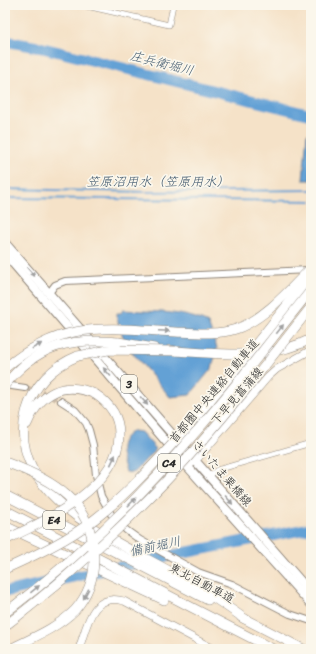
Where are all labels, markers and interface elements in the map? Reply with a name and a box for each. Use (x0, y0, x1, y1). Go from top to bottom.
water label: 庄兵衛堀川 (128, 44, 196, 82)
water label: 笠原沼用水（笠原用水） (86, 170, 230, 193)
one-way arrow (26, 267, 35, 278)
one-way arrow (276, 324, 285, 335)
one-way arrow (158, 328, 171, 334)
street label: 首都圏中央連絡自動車道 (163, 333, 265, 449)
one-way arrow (31, 342, 42, 349)
street label: 下早見菖蒲線 (205, 362, 269, 430)
one-way arrow (102, 367, 111, 378)
road number: 3 (121, 375, 137, 393)
one-way arrow (140, 396, 149, 406)
street label: さいたま栗橋線 (186, 434, 258, 512)
one-way arrow (110, 454, 116, 466)
road number: C4 (158, 454, 180, 472)
one-way arrow (224, 495, 234, 505)
one-way arrow (127, 497, 137, 507)
road number: E4 (43, 511, 65, 529)
water label: 備前堀川 (127, 529, 183, 563)
street label: 東北自動車道 (165, 556, 239, 610)
one-way arrow (30, 585, 41, 593)
one-way arrow (82, 588, 89, 599)

